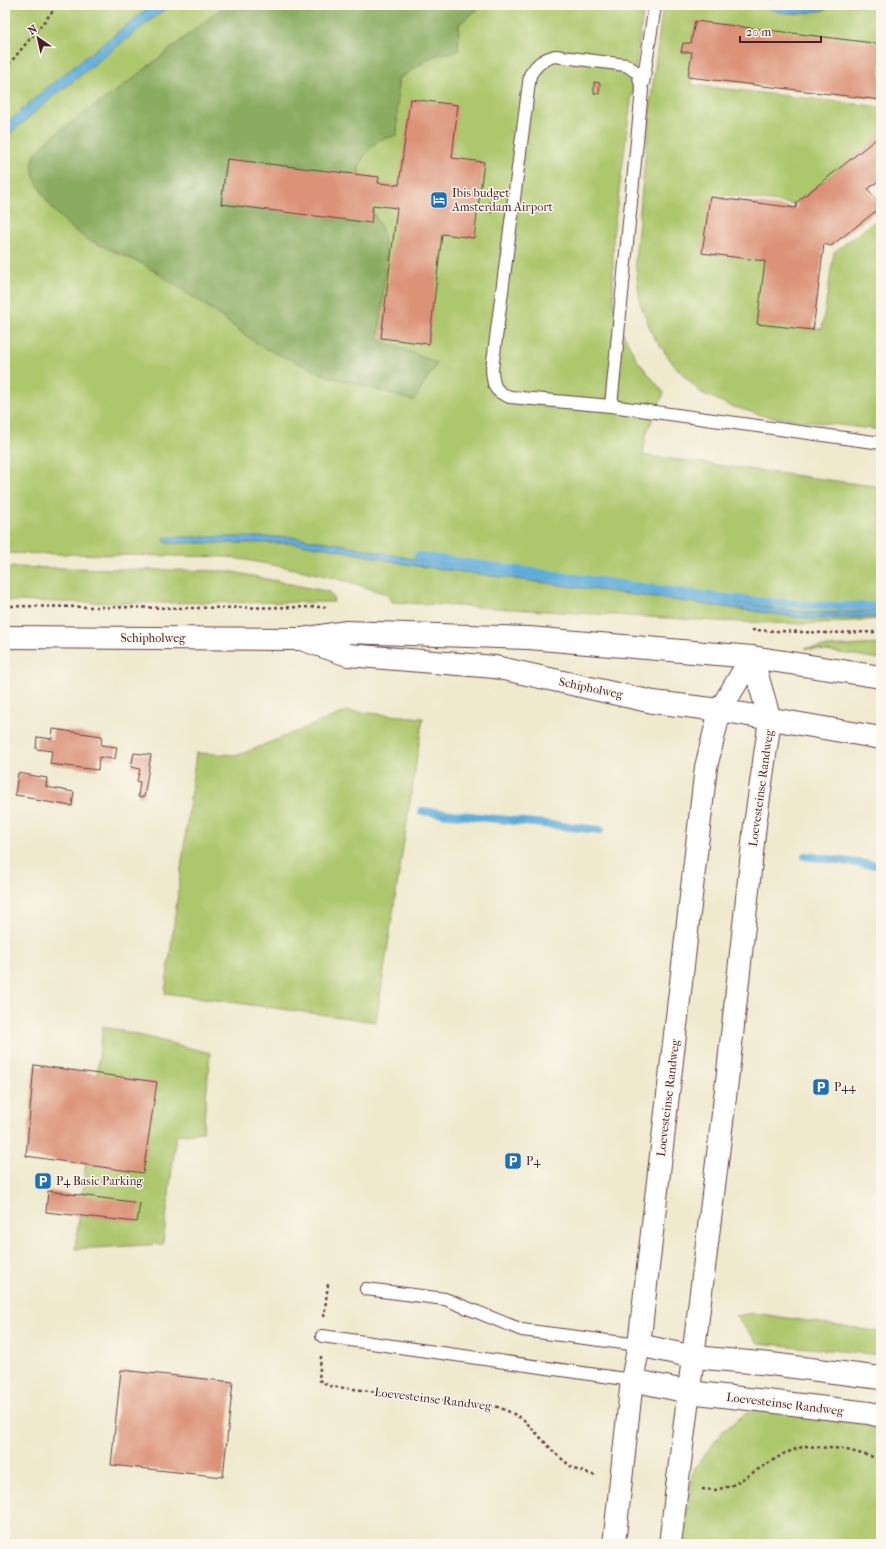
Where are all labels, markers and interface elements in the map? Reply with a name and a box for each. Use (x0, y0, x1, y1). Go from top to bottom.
north arrow (18, 18, 58, 58)
scale bar (740, 18, 821, 44)
text: N (26, 22, 40, 38)
text: 20 m (746, 25, 771, 39)
place label: Ibis budget Amsterdam Airport (451, 186, 553, 214)
hotel icon: Ibis budget Amsterdam Airport (429, 190, 449, 210)
street label: Schipholweg (120, 631, 186, 645)
street label: Schipholweg (558, 674, 625, 702)
street label: Loevesteinse Randweg (746, 728, 776, 847)
street label: Loevesteinse Randweg (654, 1038, 682, 1157)
parking icon: P44 (811, 1077, 831, 1097)
place label: P44 (834, 1080, 856, 1094)
parking icon: P4 (503, 1151, 523, 1171)
place label: P4 (526, 1154, 541, 1168)
parking icon: P4 Basic Parking (33, 1171, 53, 1191)
place label: P4 Basic Parking (56, 1174, 143, 1188)
street label: Loevesteinse Randweg (374, 1385, 493, 1413)
street label: Loevesteinse Randweg (726, 1390, 845, 1418)

